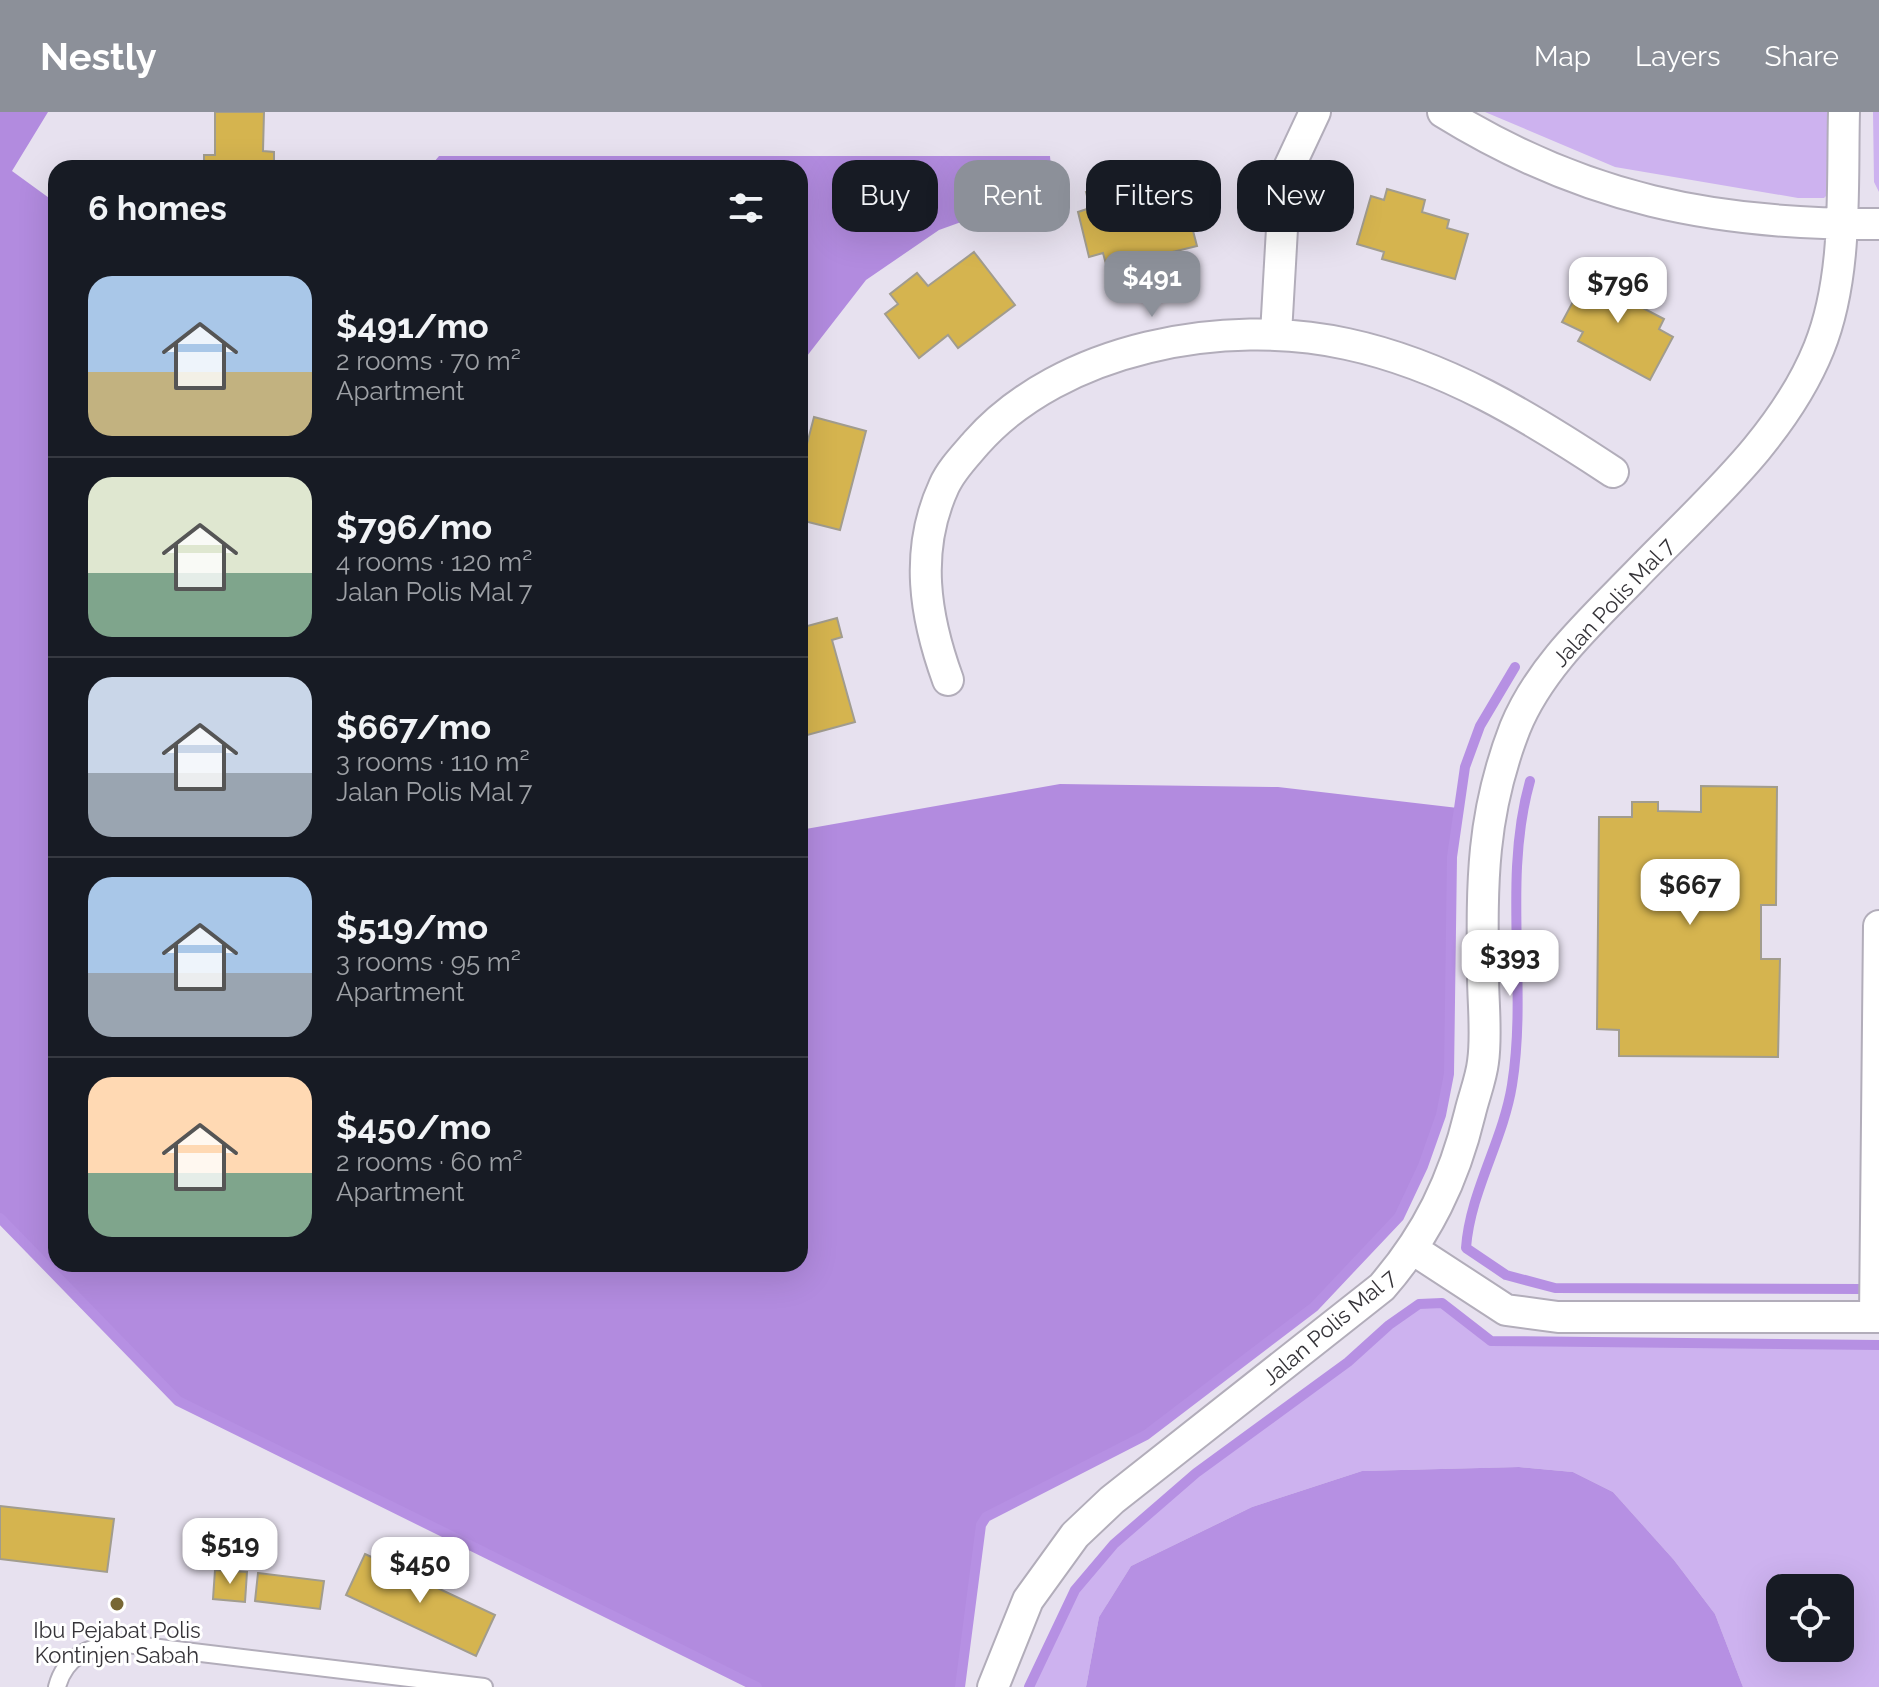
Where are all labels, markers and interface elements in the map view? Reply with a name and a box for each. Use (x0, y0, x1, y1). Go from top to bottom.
text: Nestly (40, 34, 157, 79)
text: Map (1534, 40, 1591, 73)
text: Layers (1635, 40, 1721, 73)
text: Share (1765, 40, 1839, 73)
chip: Buy (832, 160, 938, 232)
chip: Rent (954, 160, 1070, 232)
chip: Filters (1086, 160, 1221, 232)
chip: New (1237, 160, 1354, 232)
icon: filters (724, 186, 768, 230)
text: 6 homes (88, 188, 227, 228)
pin: $491 (1105, 251, 1199, 319)
pin: $796 (1571, 257, 1665, 325)
text: $491 (1122, 262, 1182, 292)
text: $796 (1587, 268, 1649, 298)
text: $491/mo (336, 306, 489, 346)
icon: home (152, 308, 248, 404)
text: 2 rooms · 70 m² (336, 346, 521, 376)
text: Apartment (336, 376, 465, 406)
text: $796/mo (336, 507, 492, 547)
icon: home (152, 509, 248, 605)
street label: Jalan Polis Mal 7 (1547, 532, 1679, 672)
text: 4 rooms · 120 m² (336, 547, 532, 577)
text: Jalan Polis Mal 7 (336, 577, 532, 607)
text: $667/mo (336, 707, 491, 747)
icon: home (152, 709, 248, 805)
text: 3 rooms · 110 m² (336, 747, 530, 777)
text: Jalan Polis Mal 7 (336, 777, 532, 807)
pin: $667 (1643, 859, 1737, 927)
text: $667 (1659, 870, 1721, 900)
text: $519/mo (336, 907, 488, 947)
icon: home (152, 909, 248, 1005)
pin: $393 (1463, 930, 1557, 998)
text: $393 (1480, 941, 1540, 971)
text: 3 rooms · 95 m² (336, 947, 521, 977)
text: Apartment (336, 977, 465, 1007)
text: $450/mo (336, 1107, 491, 1147)
icon: home (152, 1109, 248, 1205)
text: 2 rooms · 60 m² (336, 1147, 523, 1177)
text: Apartment (336, 1177, 465, 1207)
street label: Jalan Polis Mal 7 (1257, 1263, 1401, 1390)
pin: $519 (183, 1518, 277, 1586)
text: $519 (200, 1529, 260, 1559)
pin: $450 (373, 1537, 467, 1605)
text: $450 (389, 1548, 451, 1578)
map controls (1766, 1574, 1854, 1662)
button: locate (1766, 1574, 1854, 1662)
marker: Ibu Pejabat Polis Kontinjen Sabah (108, 1595, 126, 1613)
place label: Ibu Pejabat Polis Kontinjen Sabah (33, 1617, 201, 1668)

